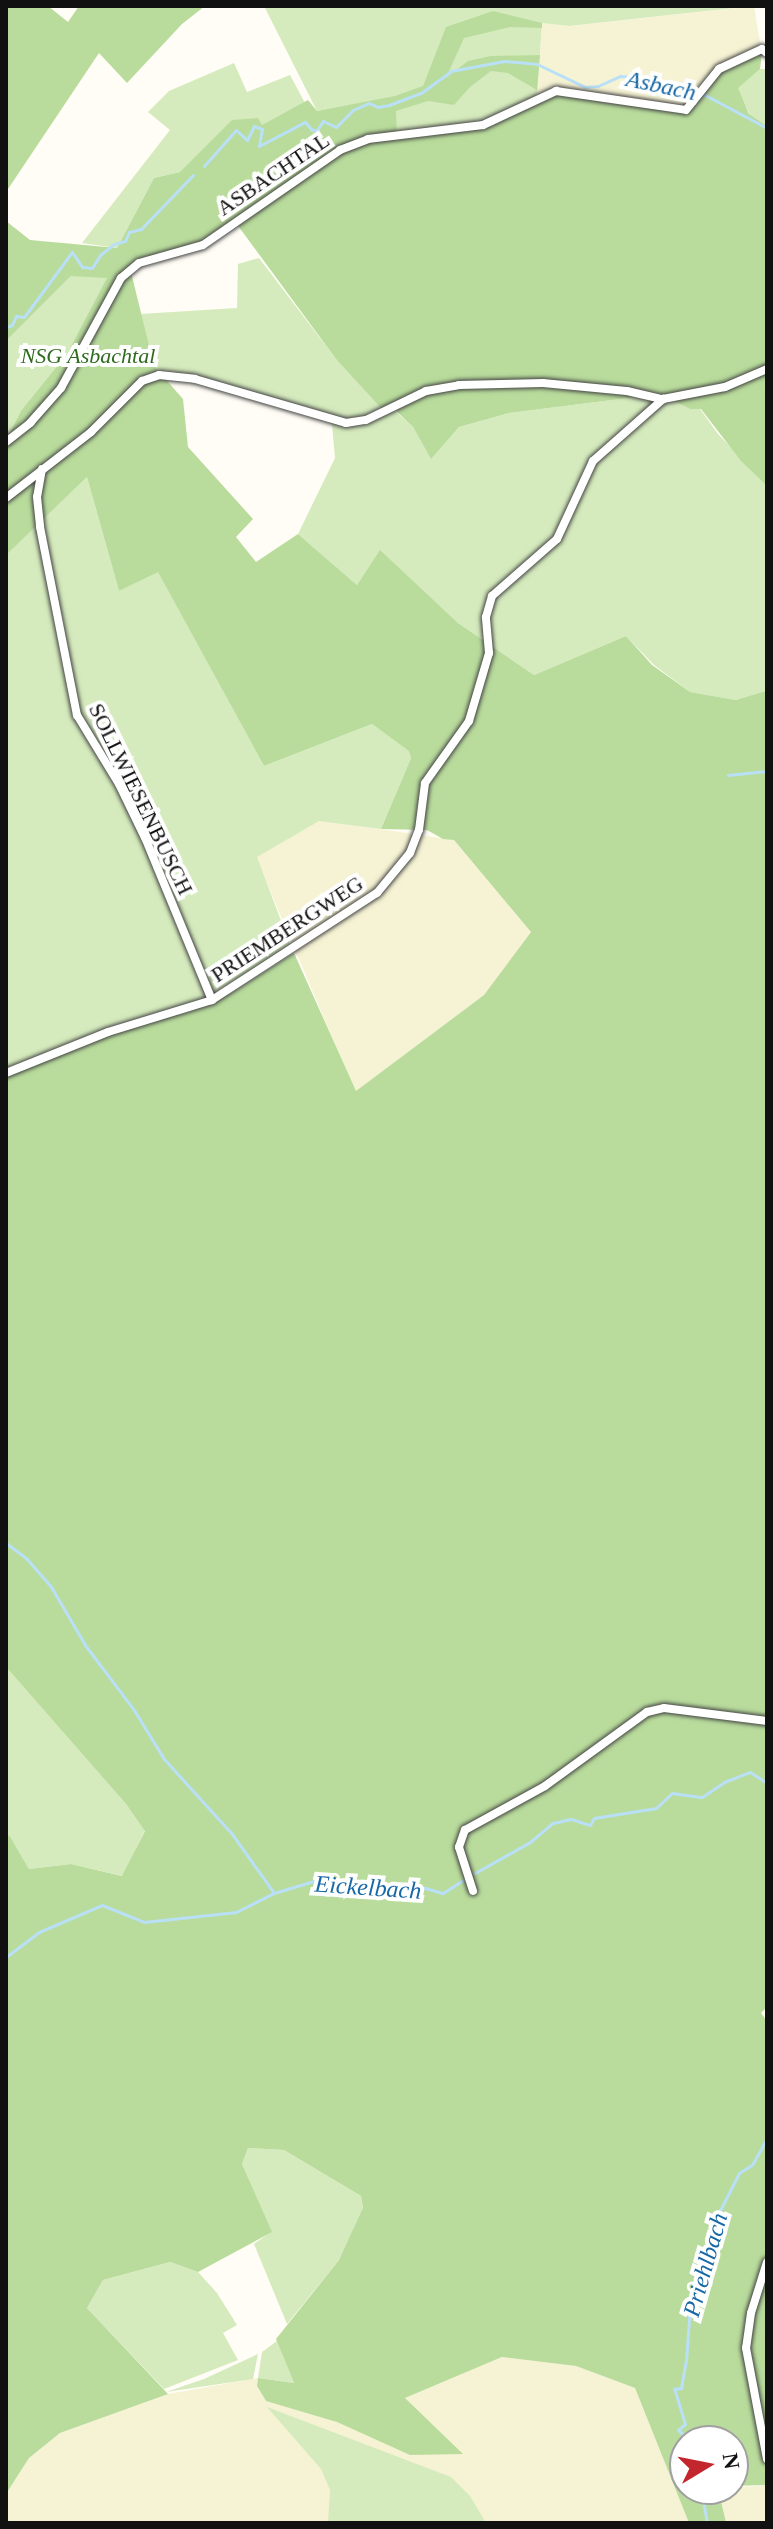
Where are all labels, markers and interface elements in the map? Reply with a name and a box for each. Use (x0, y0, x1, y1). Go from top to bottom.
water label: Asbach (623, 65, 699, 107)
street label: ASBACHTAL (212, 127, 334, 221)
park label: NSG Asbachtal (20, 343, 156, 369)
street label: SOLLWIESENBUSCH (83, 699, 199, 899)
street label: PRIEMBERGWEG (206, 870, 368, 988)
water label: Eickelbach (314, 1870, 422, 1906)
water label: Priehlbach (677, 2210, 735, 2320)
north arrow (669, 2425, 749, 2505)
text: N (717, 2451, 745, 2471)

